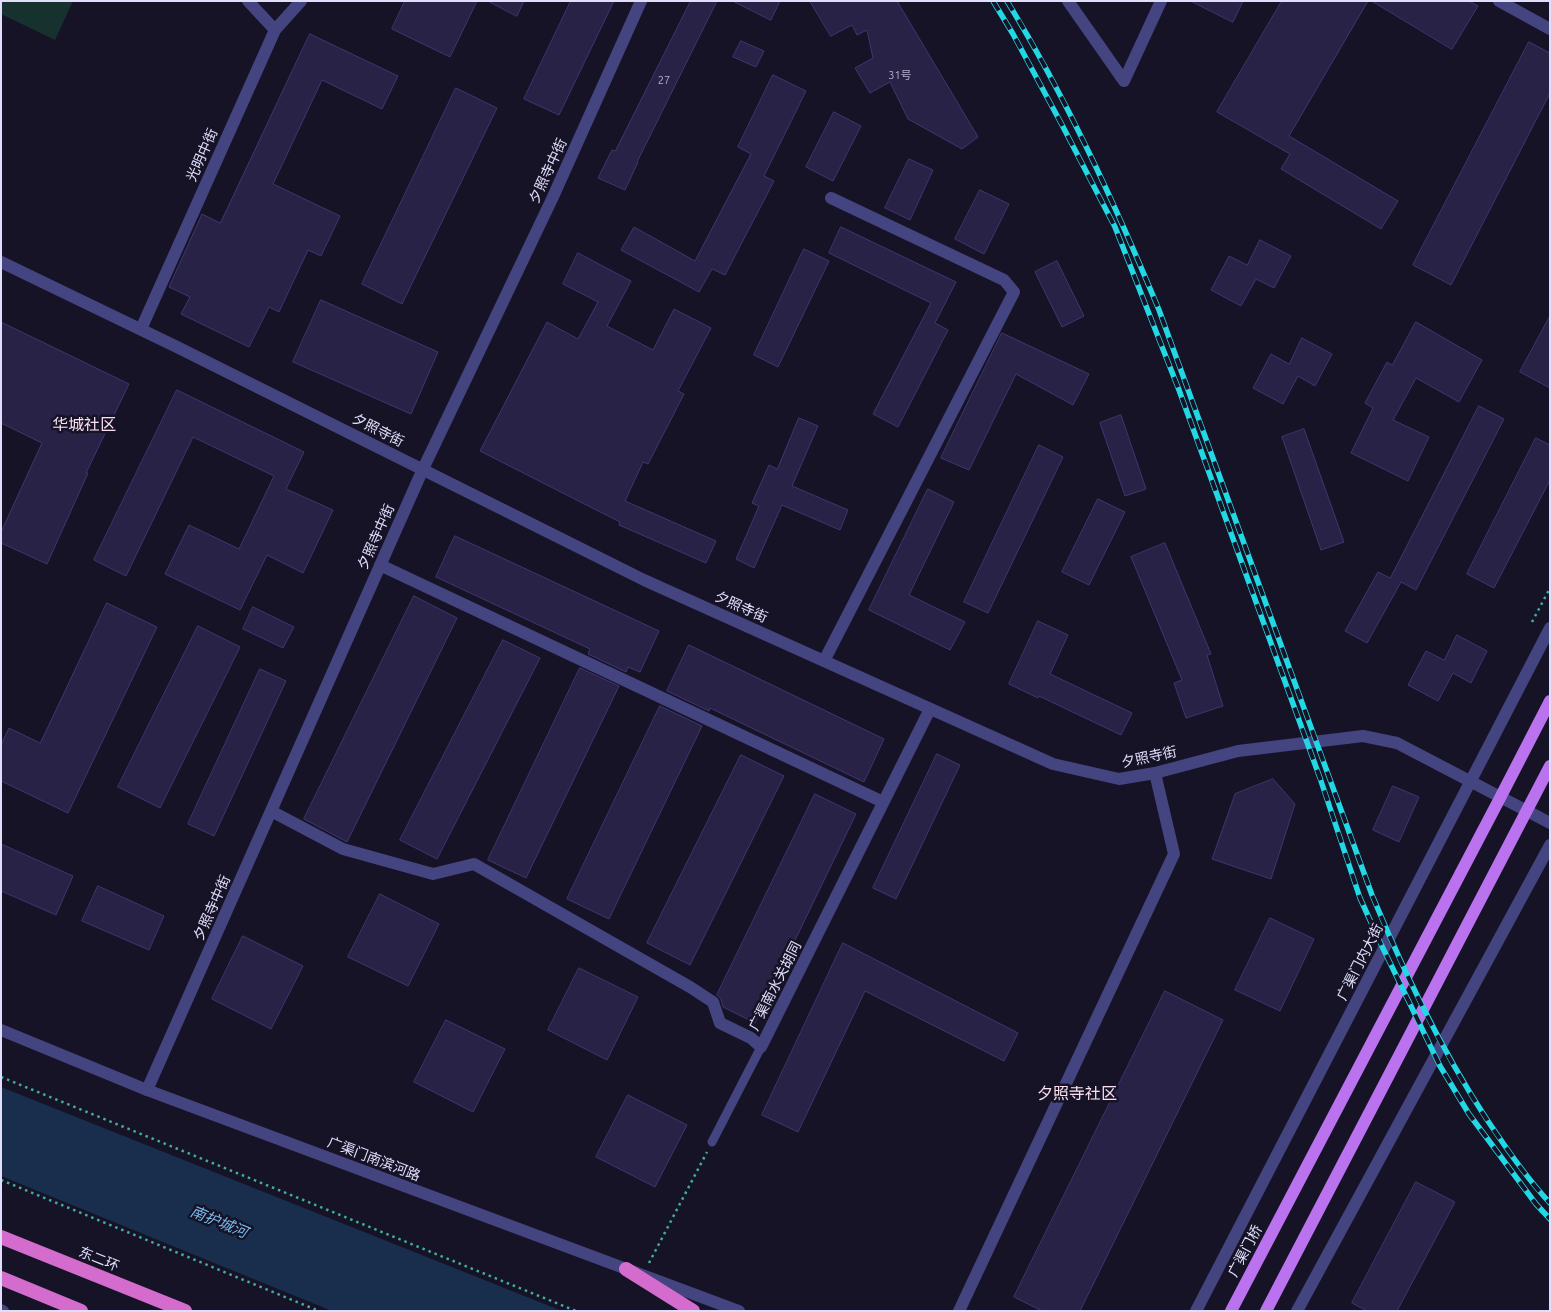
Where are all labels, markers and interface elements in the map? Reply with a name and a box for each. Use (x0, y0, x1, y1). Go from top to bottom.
house number: 31号 (888, 68, 912, 82)
house number: 27 (658, 73, 670, 87)
street label: 光明中街 (183, 126, 221, 184)
street label: 夕照寺中街 (526, 136, 570, 206)
street label: 夕照寺街 (349, 410, 407, 450)
district label: 华城社区 (52, 415, 116, 435)
street label: 夕照寺中街 (354, 502, 398, 572)
street label: 夕照寺街 (712, 588, 770, 626)
street label: 夕照寺街 (1120, 743, 1178, 771)
street label: 夕照寺中街 (190, 873, 234, 943)
street label: 广渠门内大街 (1333, 921, 1387, 1003)
street label: 广渠南水关胡同 (745, 939, 805, 1033)
district label: 夕照寺社区 (1037, 1084, 1117, 1104)
street label: 广渠门南滨河路 (325, 1134, 423, 1184)
water label: 南护城河 (188, 1202, 250, 1242)
street label: 广渠门桥 (1224, 1222, 1266, 1280)
street label: 东二环 (76, 1243, 122, 1275)

